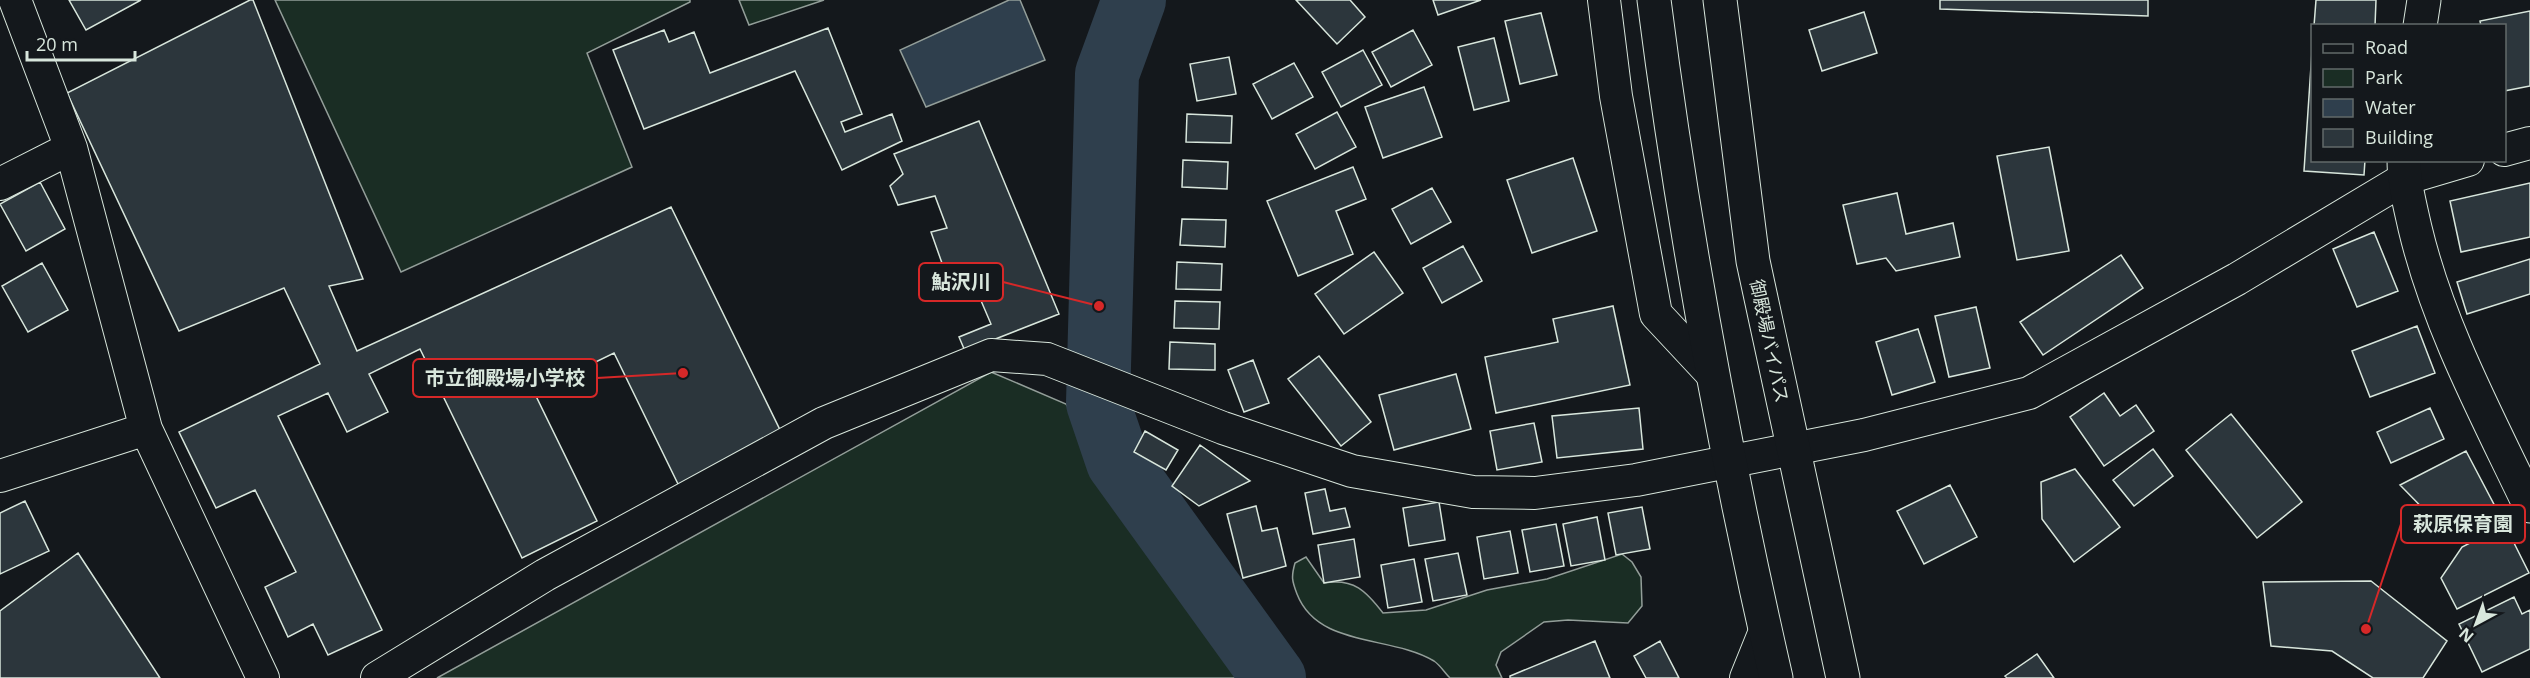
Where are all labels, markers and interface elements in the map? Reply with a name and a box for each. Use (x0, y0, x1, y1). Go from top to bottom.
scale bar (27, 24, 135, 62)
legend (2311, 24, 2506, 162)
text: 20 m (36, 32, 78, 56)
text: Road (2365, 35, 2408, 59)
text: Park (2365, 65, 2403, 89)
text: Water (2365, 95, 2416, 119)
text: Building (2365, 125, 2433, 149)
callout: 鮎沢川 (919, 263, 1003, 301)
text: 鮎沢川 (931, 268, 991, 295)
street label: 御殿場バイパス (1745, 277, 1795, 405)
callout: 市立御殿場小学校 (413, 359, 597, 397)
text: 市立御殿場小学校 (425, 364, 585, 391)
callout: 萩原保育園 (2401, 505, 2525, 543)
text: 萩原保育園 (2413, 510, 2513, 537)
north arrow (2446, 594, 2506, 654)
text: N (2454, 623, 2478, 648)

